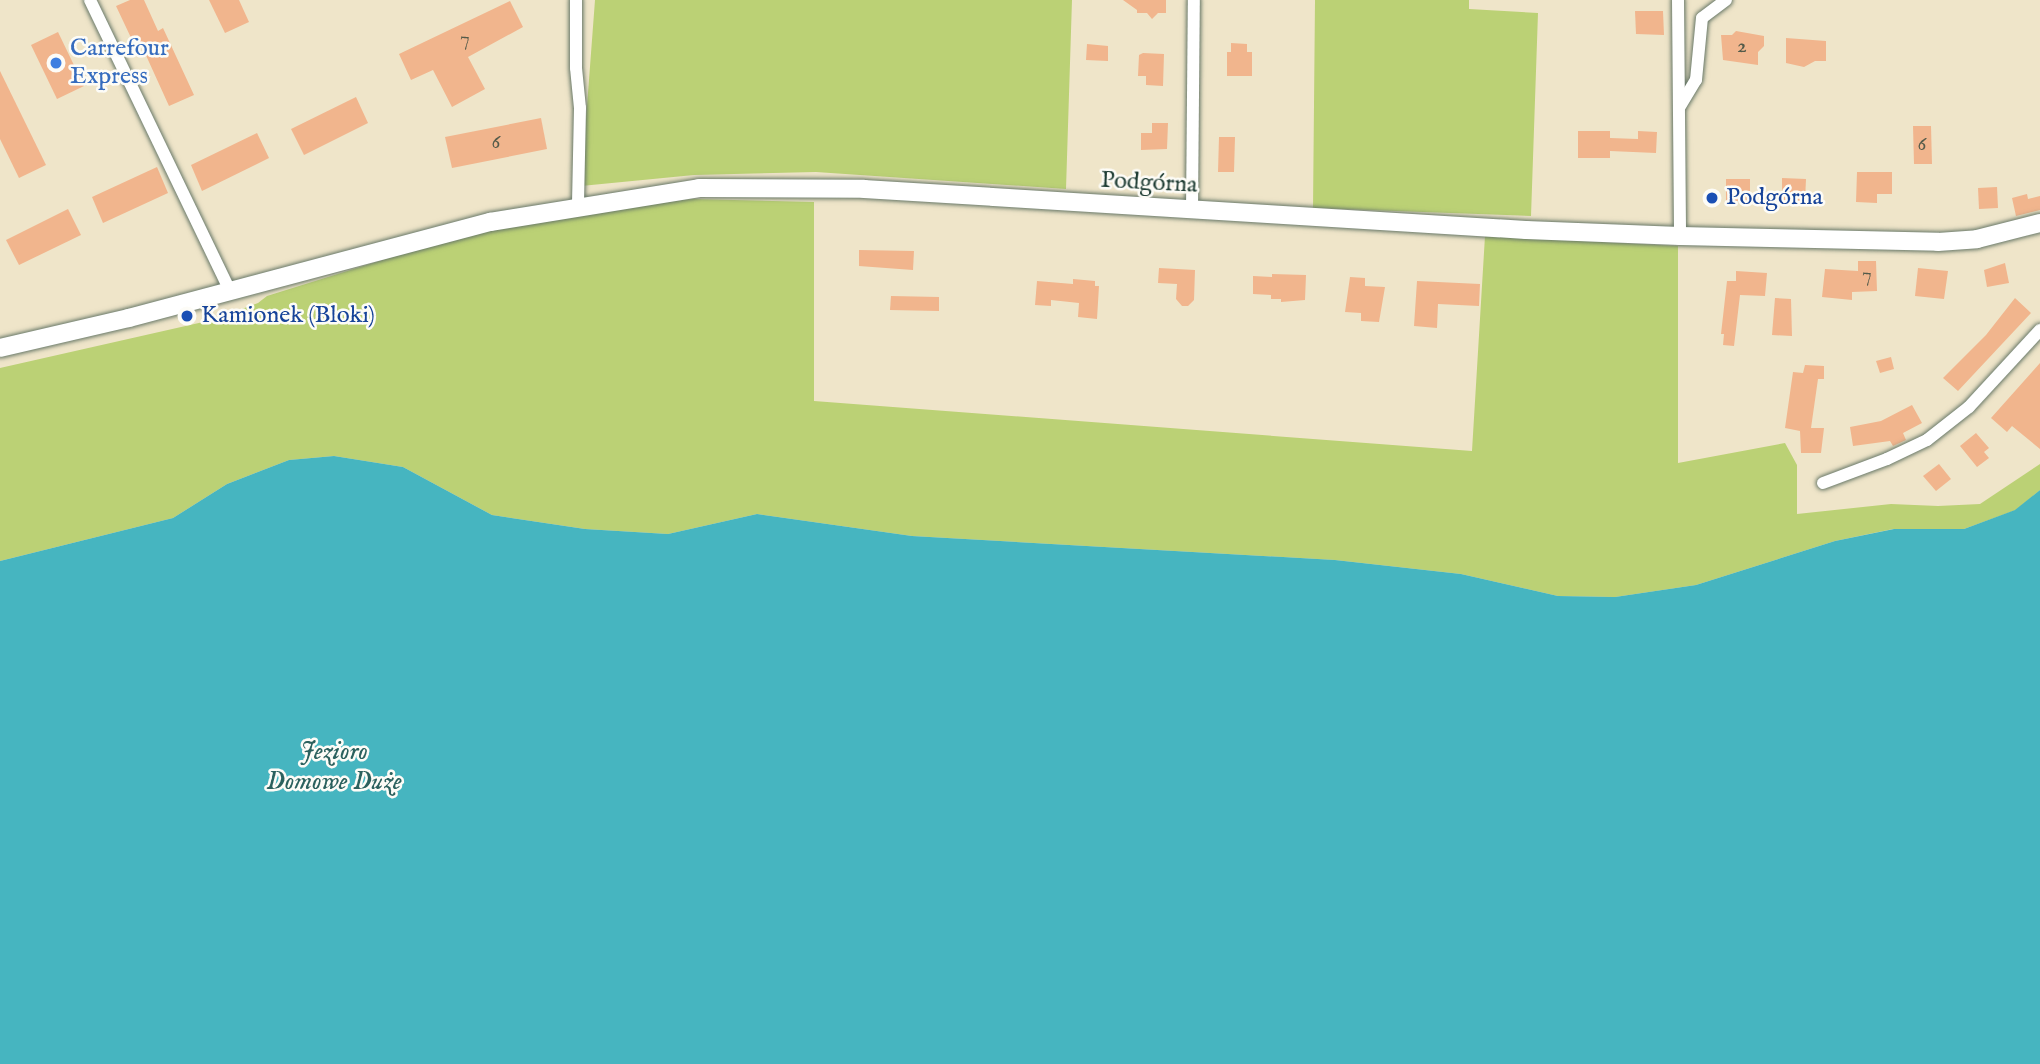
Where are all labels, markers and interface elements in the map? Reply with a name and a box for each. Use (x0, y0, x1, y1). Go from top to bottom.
house number: 7 (460, 27, 470, 53)
house number: 2 (1737, 34, 1747, 60)
place label: Carrefour Express (70, 35, 169, 91)
marker: Carrefour Express (48, 55, 64, 71)
house number: 6 (492, 130, 500, 156)
house number: 6 (1918, 132, 1926, 158)
street label: Podgórna (1100, 166, 1198, 200)
place label: Podgórna (1726, 184, 1823, 212)
marker: Podgórna (1704, 190, 1720, 206)
house number: 7 (1862, 263, 1872, 289)
place label: Kamionek (Bloki) (201, 302, 375, 330)
marker: Kamionek (Bloki) (179, 308, 195, 324)
water label: Jezioro Domowe Duże (266, 736, 402, 798)

